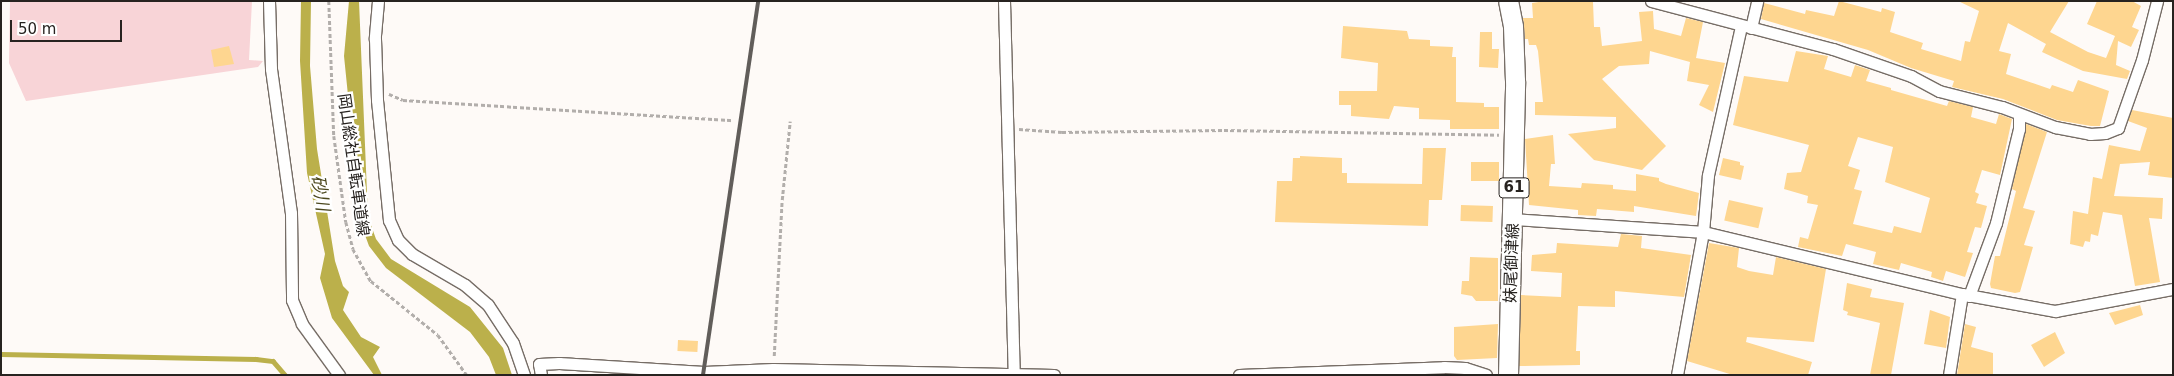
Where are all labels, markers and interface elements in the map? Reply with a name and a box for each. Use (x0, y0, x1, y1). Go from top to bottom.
scale bar (12, 10, 125, 42)
text: 50 m (18, 20, 56, 38)
street label: 岡山総社自転車道線 (333, 92, 373, 238)
water label: 砂川 (307, 174, 333, 212)
road number: 61 (1498, 176, 1530, 200)
street label: 妹尾御津線 (1501, 223, 1523, 303)

